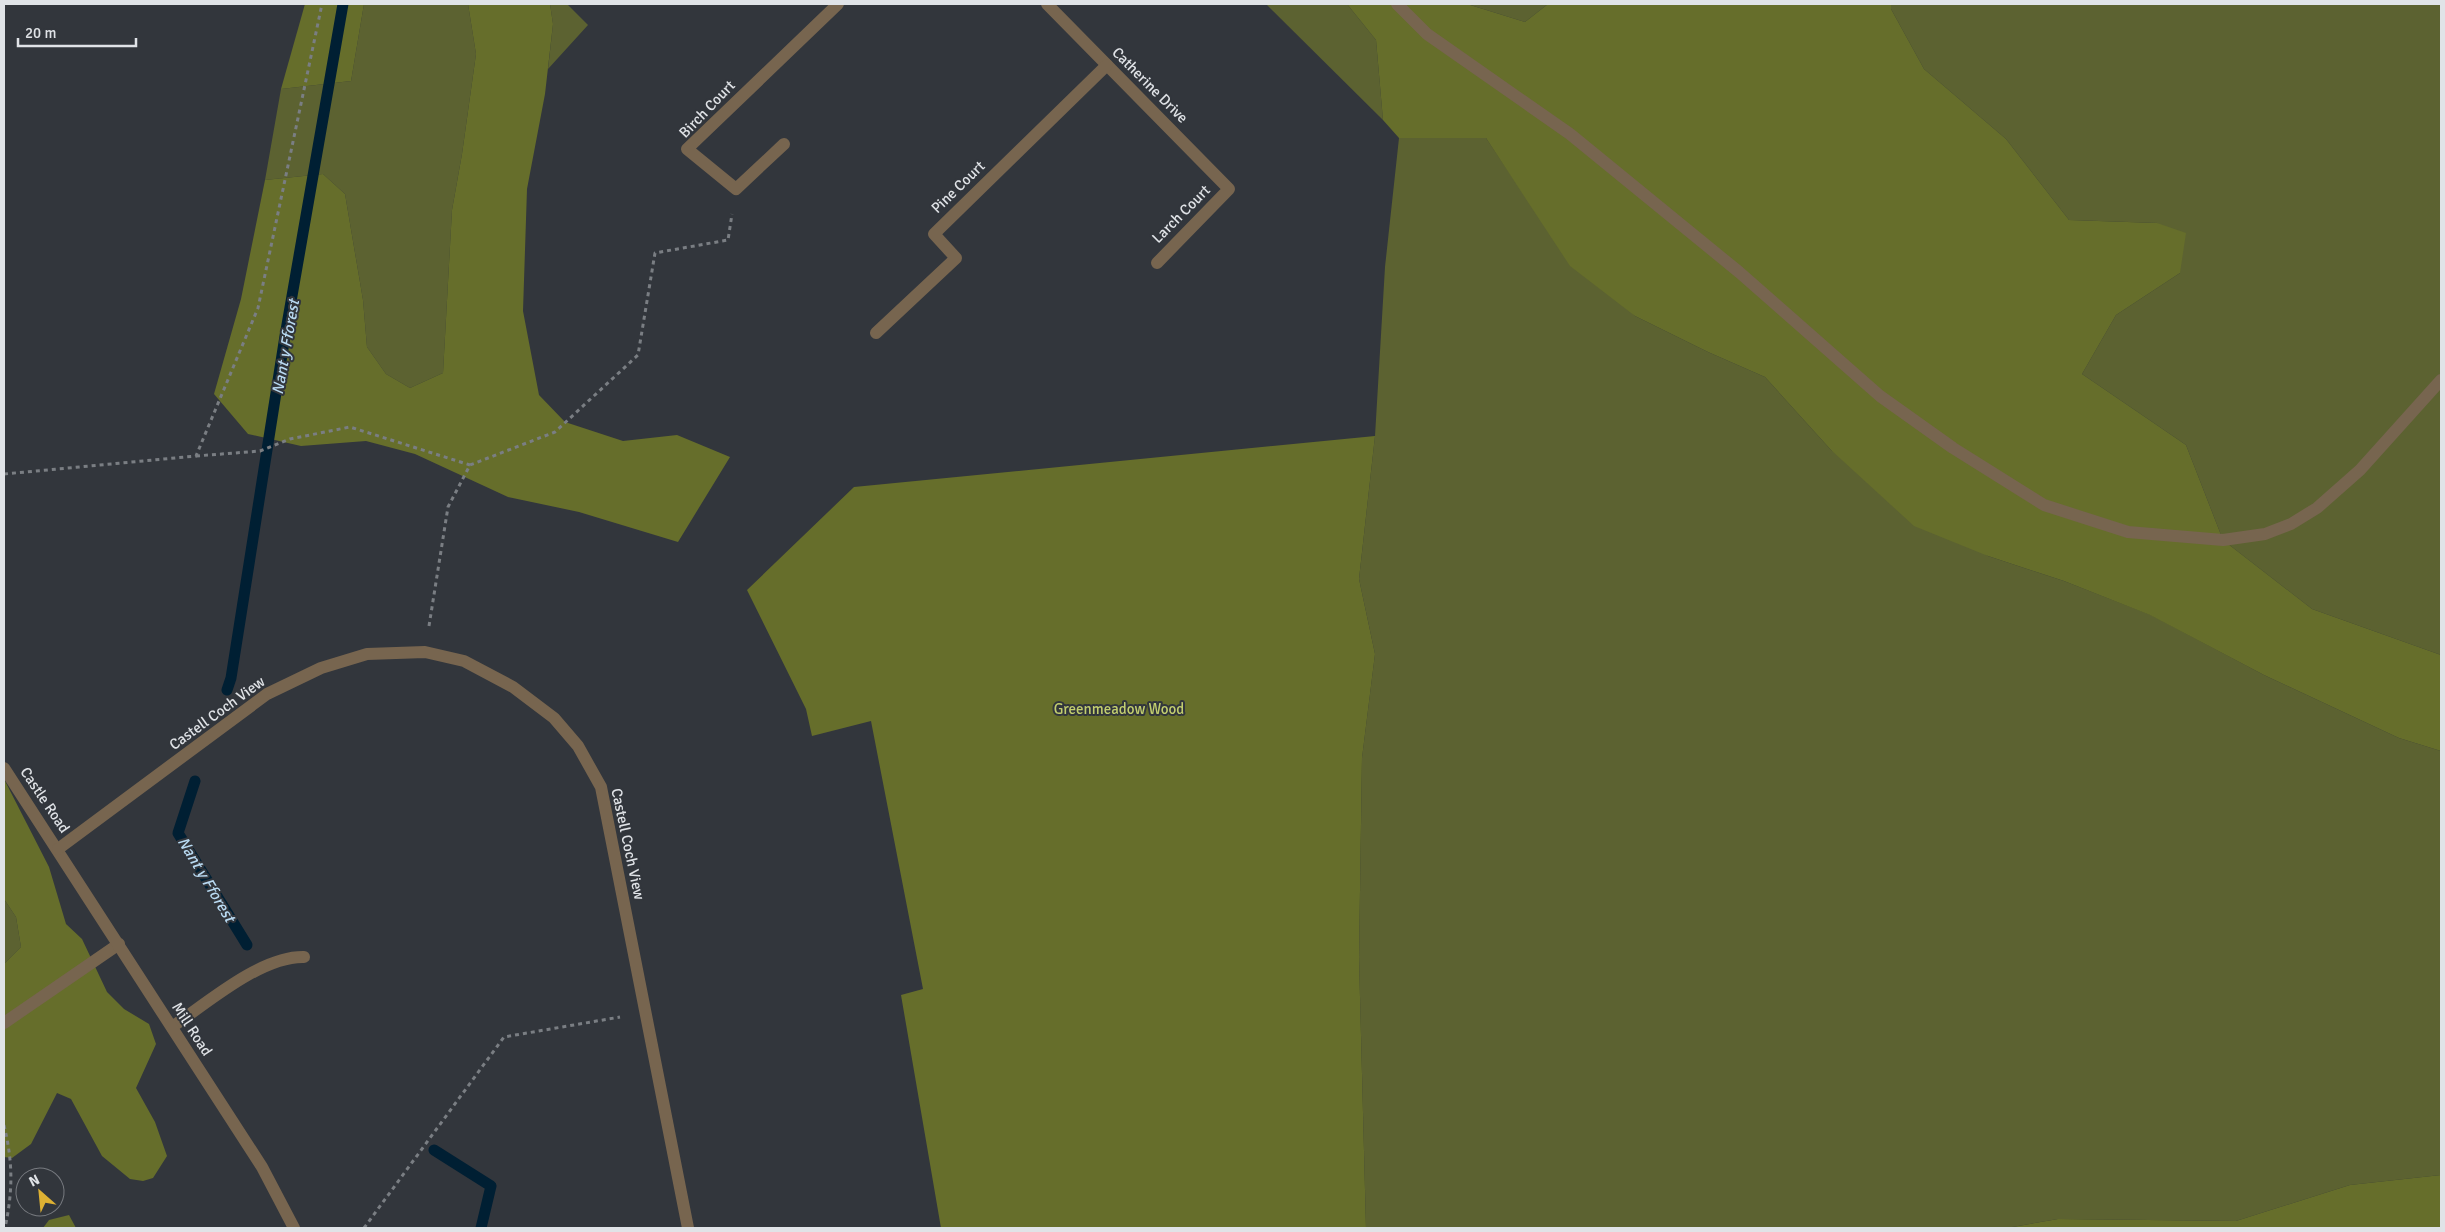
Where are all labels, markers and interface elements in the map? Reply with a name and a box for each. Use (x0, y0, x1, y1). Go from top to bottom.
scale bar (18, 15, 135, 47)
text: 20 m (25, 24, 56, 42)
street label: Catherine Drive (1108, 43, 1192, 127)
street label: Birch Court (675, 77, 739, 141)
street label: Pine Court (927, 157, 989, 217)
street label: Larch Court (1148, 181, 1214, 247)
water label: Nant y Fforest (268, 296, 305, 396)
street label: Castell Coch View (166, 672, 268, 754)
park label: Greenmeadow Wood (1054, 700, 1184, 718)
street label: Castle Road (16, 764, 74, 836)
street label: Castell Coch View (607, 786, 649, 902)
water label: Nant y Fforest (173, 833, 241, 928)
street label: Mill Road (168, 999, 216, 1059)
north arrow (15, 1167, 65, 1217)
text: N (26, 1171, 43, 1191)

